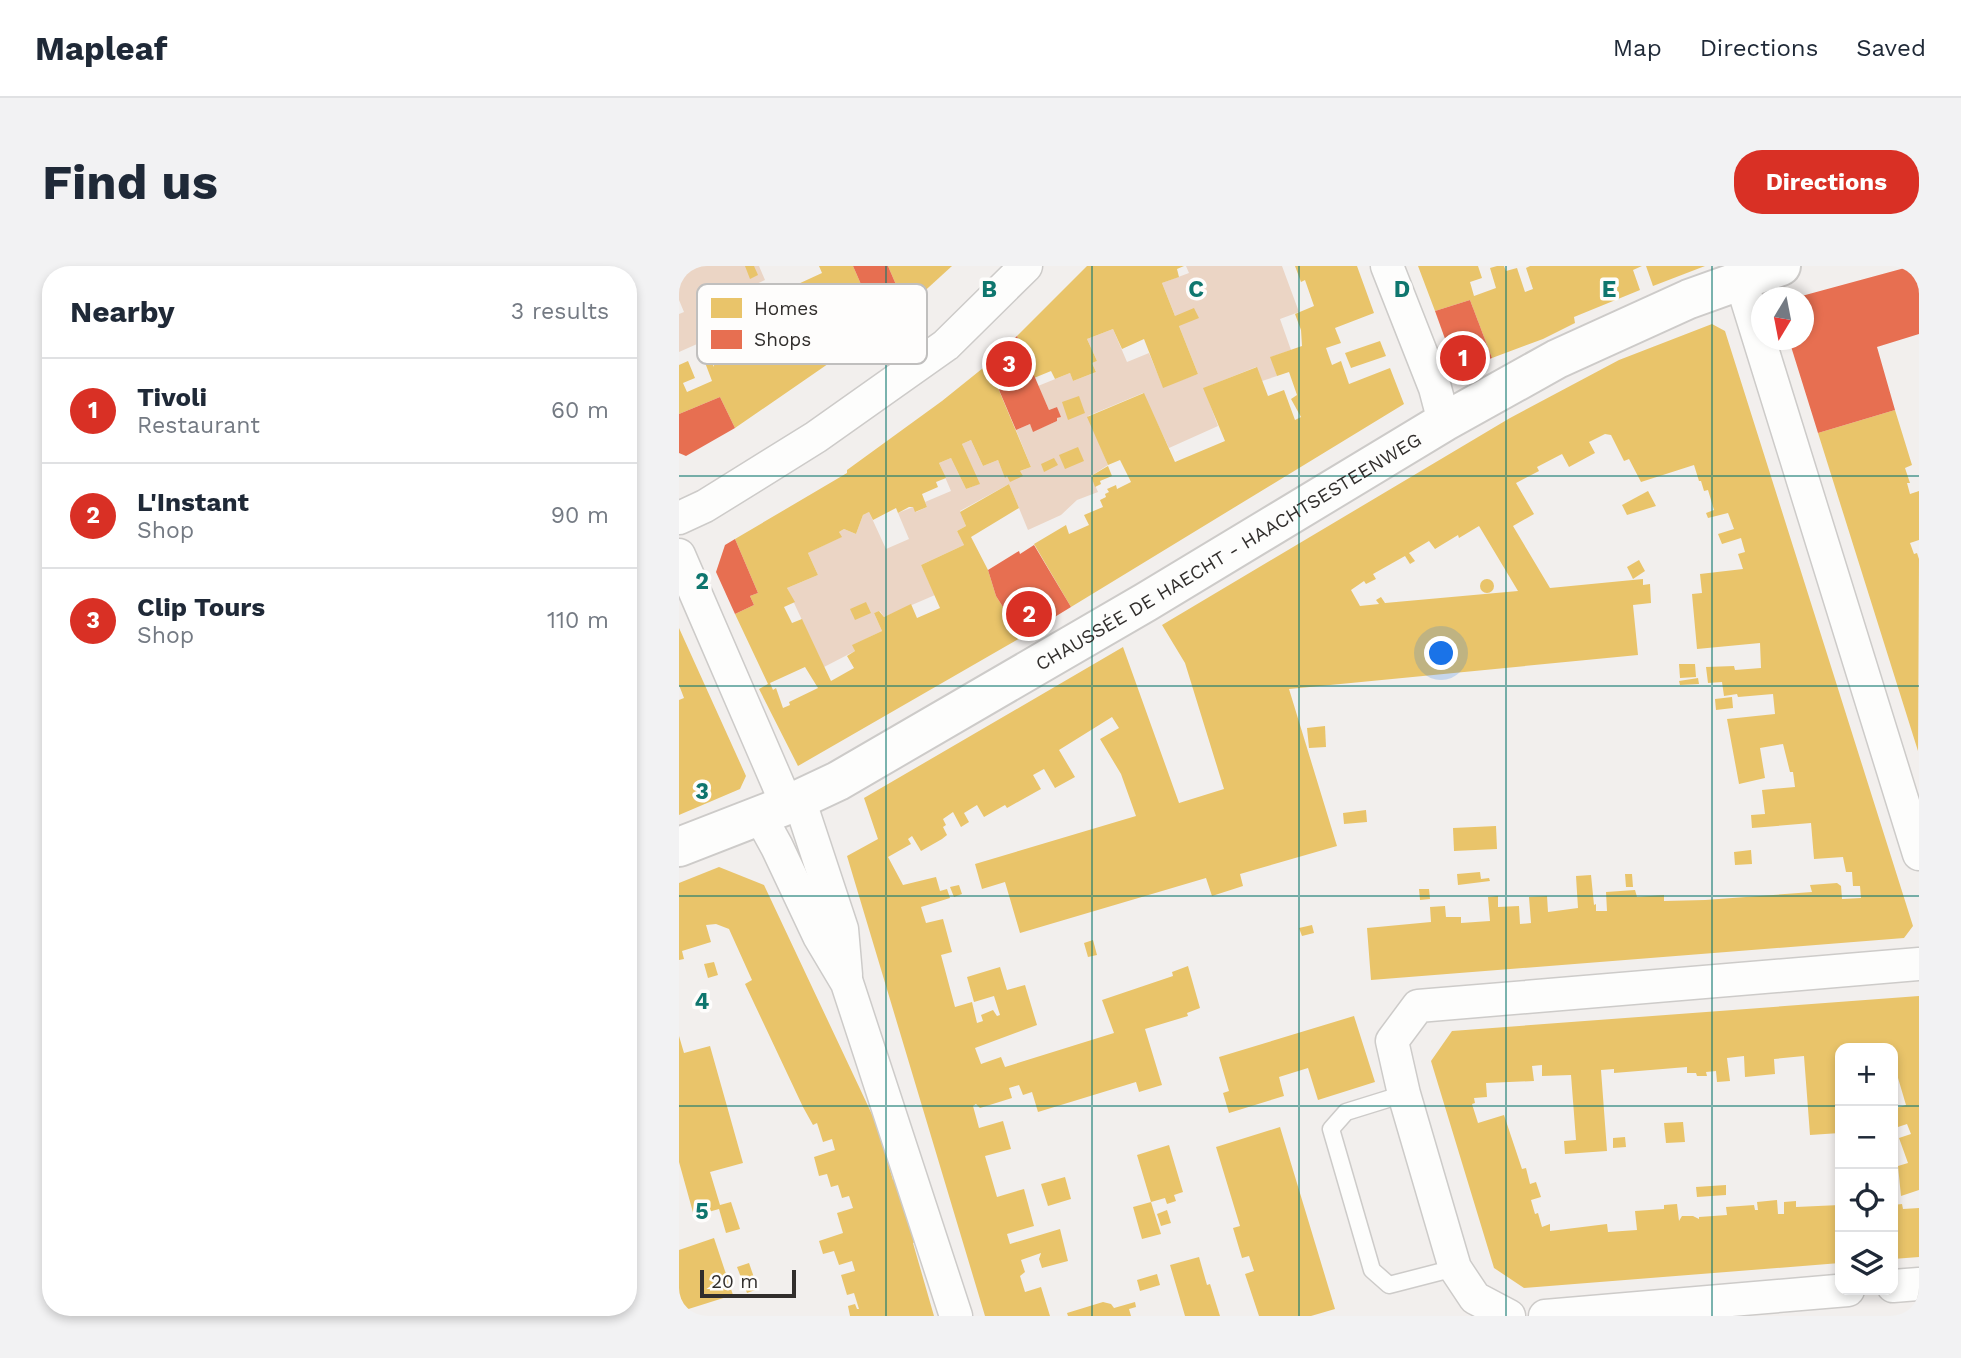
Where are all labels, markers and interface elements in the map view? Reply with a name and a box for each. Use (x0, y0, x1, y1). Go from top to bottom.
text: Mapleaf (35, 29, 167, 68)
text: Map (1613, 34, 1662, 62)
text: Directions (1700, 34, 1818, 62)
text: Saved (1856, 34, 1926, 62)
button: Directions (1734, 150, 1919, 214)
text: Find us (42, 153, 218, 211)
text: B (981, 276, 997, 303)
text: C (1188, 276, 1204, 303)
text: D (1394, 276, 1410, 303)
text: E (1602, 276, 1616, 303)
legend (697, 284, 927, 364)
north arrow (1751, 287, 1814, 350)
text: Nearby (70, 294, 175, 329)
text: Homes (754, 297, 818, 320)
text: 3 results (511, 298, 609, 325)
text: Shops (754, 328, 811, 351)
pin: 1 (1440, 332, 1486, 384)
pin: 3 (986, 338, 1032, 390)
text: Tivoli (137, 382, 207, 412)
text: 1 (88, 397, 98, 424)
text: 60 m (551, 397, 609, 424)
text: Restaurant (137, 412, 260, 439)
street label: CHAUSSÉE DE HAECHT - HAACHTSESTEENWEG (1032, 428, 1425, 676)
text: L'Instant (137, 487, 249, 517)
text: 2 (86, 502, 100, 529)
text: 90 m (551, 502, 609, 529)
text: Shop (137, 517, 194, 544)
text: 2 (695, 568, 709, 595)
pin: 2 (1006, 588, 1052, 640)
text: Clip Tours (137, 592, 265, 622)
text: 3 (86, 607, 100, 634)
text: 110 m (547, 607, 609, 634)
text: Shop (137, 622, 194, 649)
your location (1424, 636, 1458, 670)
text: 3 (695, 778, 709, 805)
text: 4 (695, 988, 710, 1015)
map controls (1835, 1043, 1898, 1295)
button: + (1835, 1043, 1898, 1106)
button: − (1835, 1106, 1898, 1169)
button: locate (1835, 1169, 1898, 1232)
text: 5 (695, 1198, 709, 1225)
button: layers (1835, 1232, 1898, 1295)
scale bar (700, 1267, 796, 1299)
text: 20 m (711, 1270, 758, 1293)

